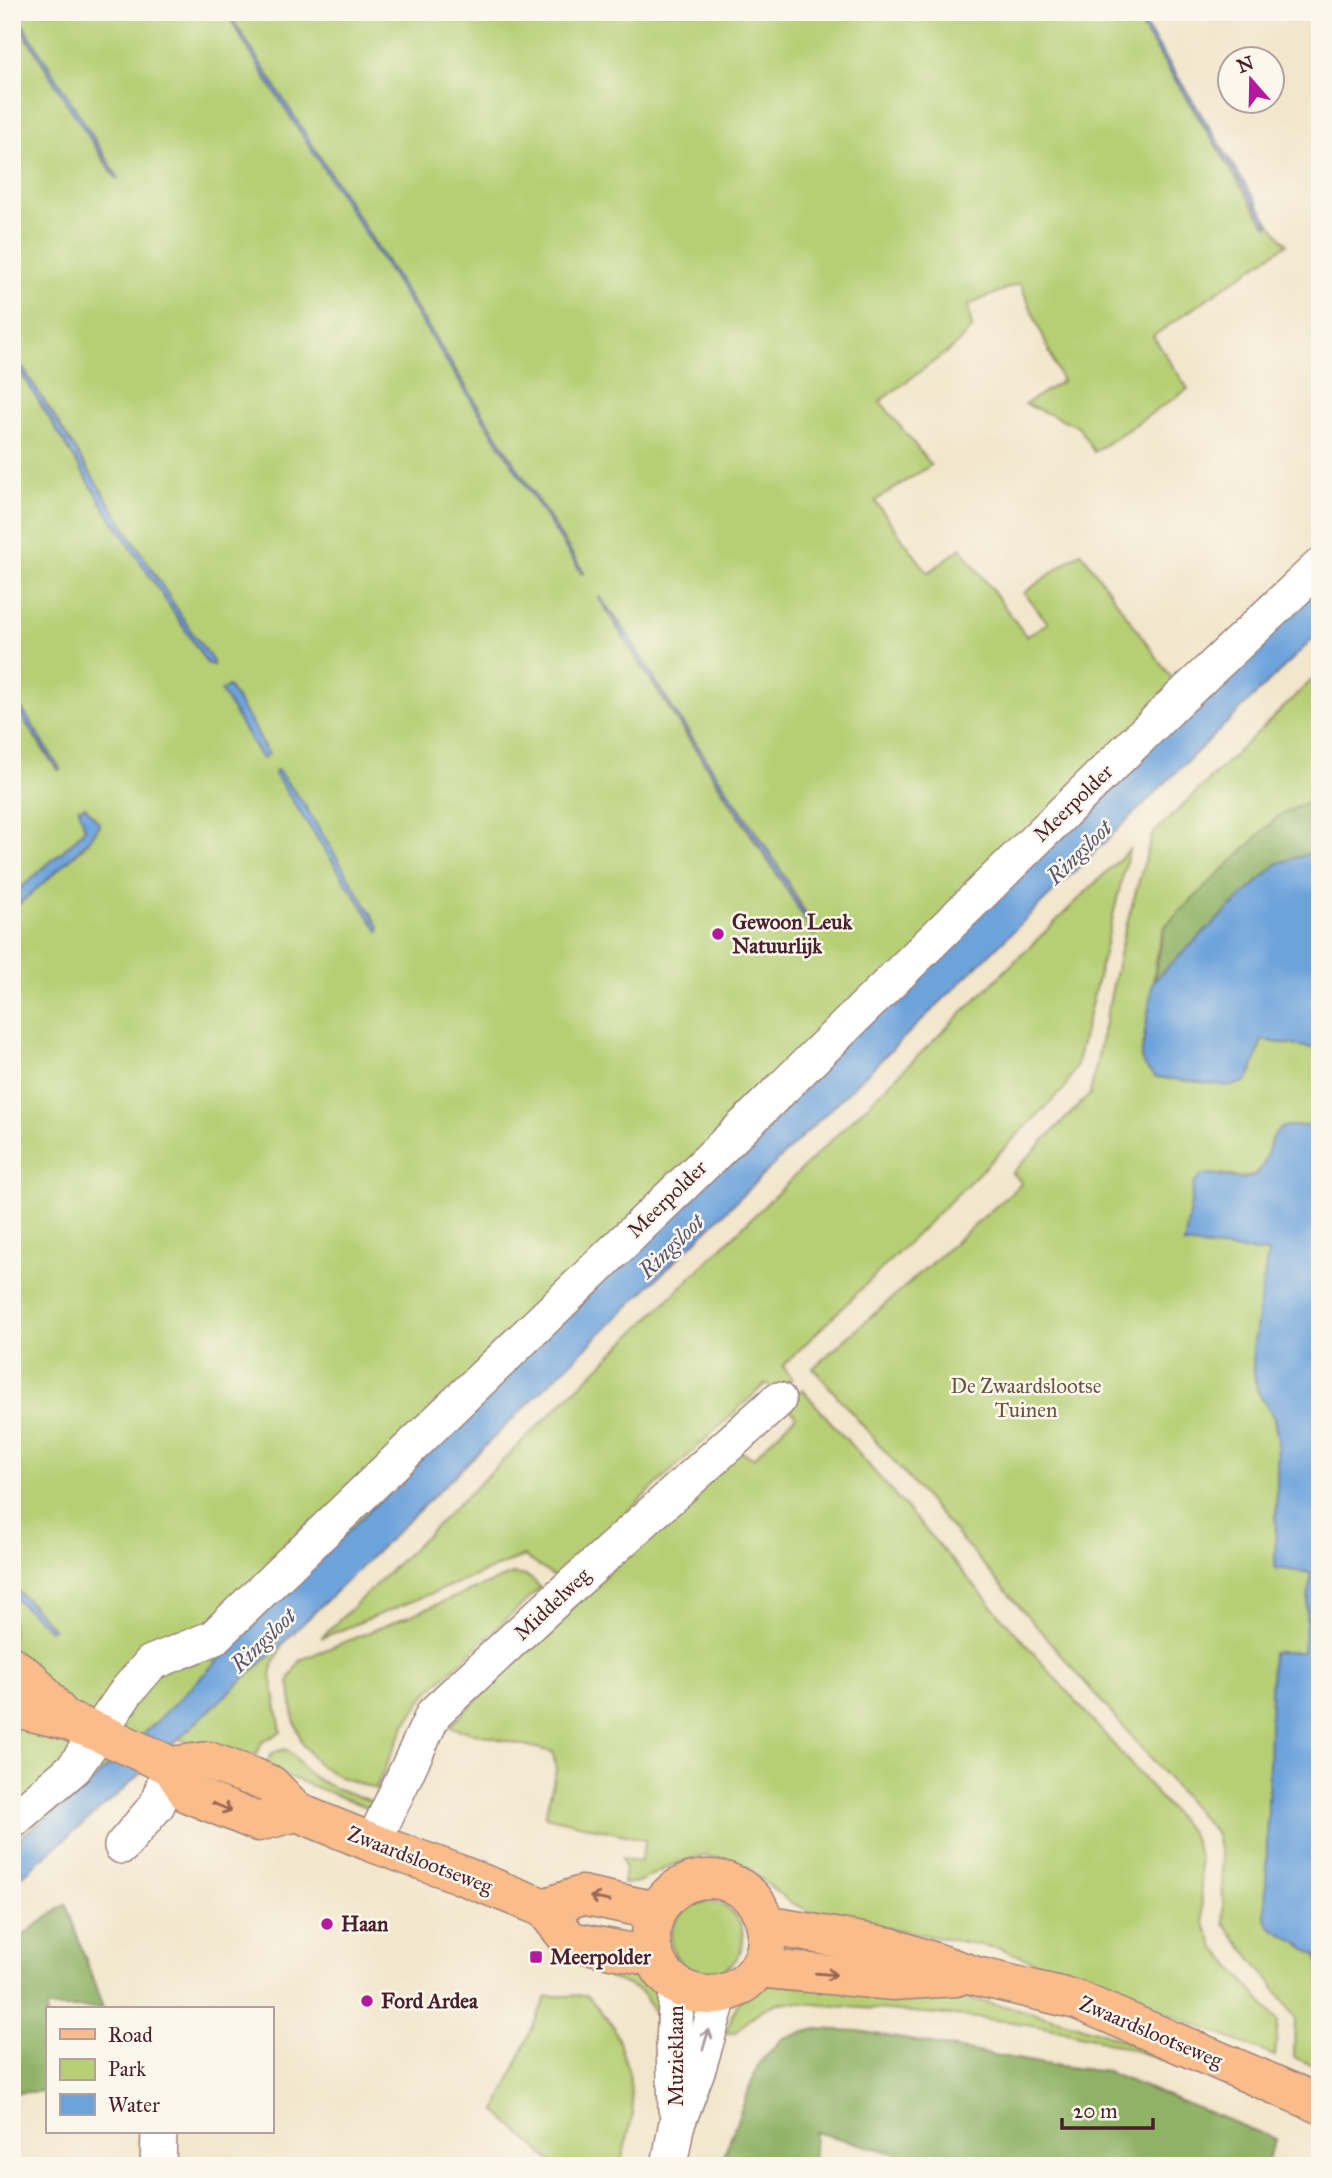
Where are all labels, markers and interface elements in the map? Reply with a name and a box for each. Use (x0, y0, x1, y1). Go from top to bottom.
north arrow (1216, 46, 1286, 116)
text: N (1234, 51, 1257, 78)
street label: Meerpolder (1028, 759, 1118, 847)
water label: Ringsloot (1040, 813, 1119, 891)
place label: Gewoon Leuk Natuurlijk (732, 909, 854, 959)
marker: Gewoon Leuk Natuurlijk (710, 926, 726, 942)
street label: Meerpolder (622, 1155, 712, 1243)
water label: Ringsloot (632, 1207, 711, 1285)
park label: De Zwaardslootse Tuinen (951, 1373, 1102, 1423)
street label: Middelweg (508, 1562, 596, 1646)
water label: Ringsloot (224, 1601, 303, 1679)
one-way arrow (210, 1802, 232, 1815)
street label: Zwaardslootseweg (344, 1820, 496, 1900)
one-way arrow (589, 1892, 612, 1906)
place label: Haan (341, 1911, 389, 1937)
marker: Haan (319, 1916, 335, 1932)
place label: Meerpolder (550, 1944, 652, 1970)
marker: Meerpolder (528, 1949, 544, 1965)
one-way arrow (814, 1968, 837, 1981)
place label: Ford Ardea (381, 1988, 479, 2014)
street label: Zwaardslootseweg (1075, 1990, 1227, 2074)
marker: Ford Ardea (359, 1993, 375, 2009)
street label: Muzieklaan (663, 2005, 689, 2107)
legend (46, 2007, 273, 2132)
text: Road (108, 2022, 153, 2048)
one-way arrow (701, 2029, 714, 2051)
text: Park (108, 2056, 146, 2082)
scale bar (1062, 2087, 1154, 2131)
text: Water (108, 2092, 160, 2118)
text: 20 m (1073, 2098, 1118, 2124)

